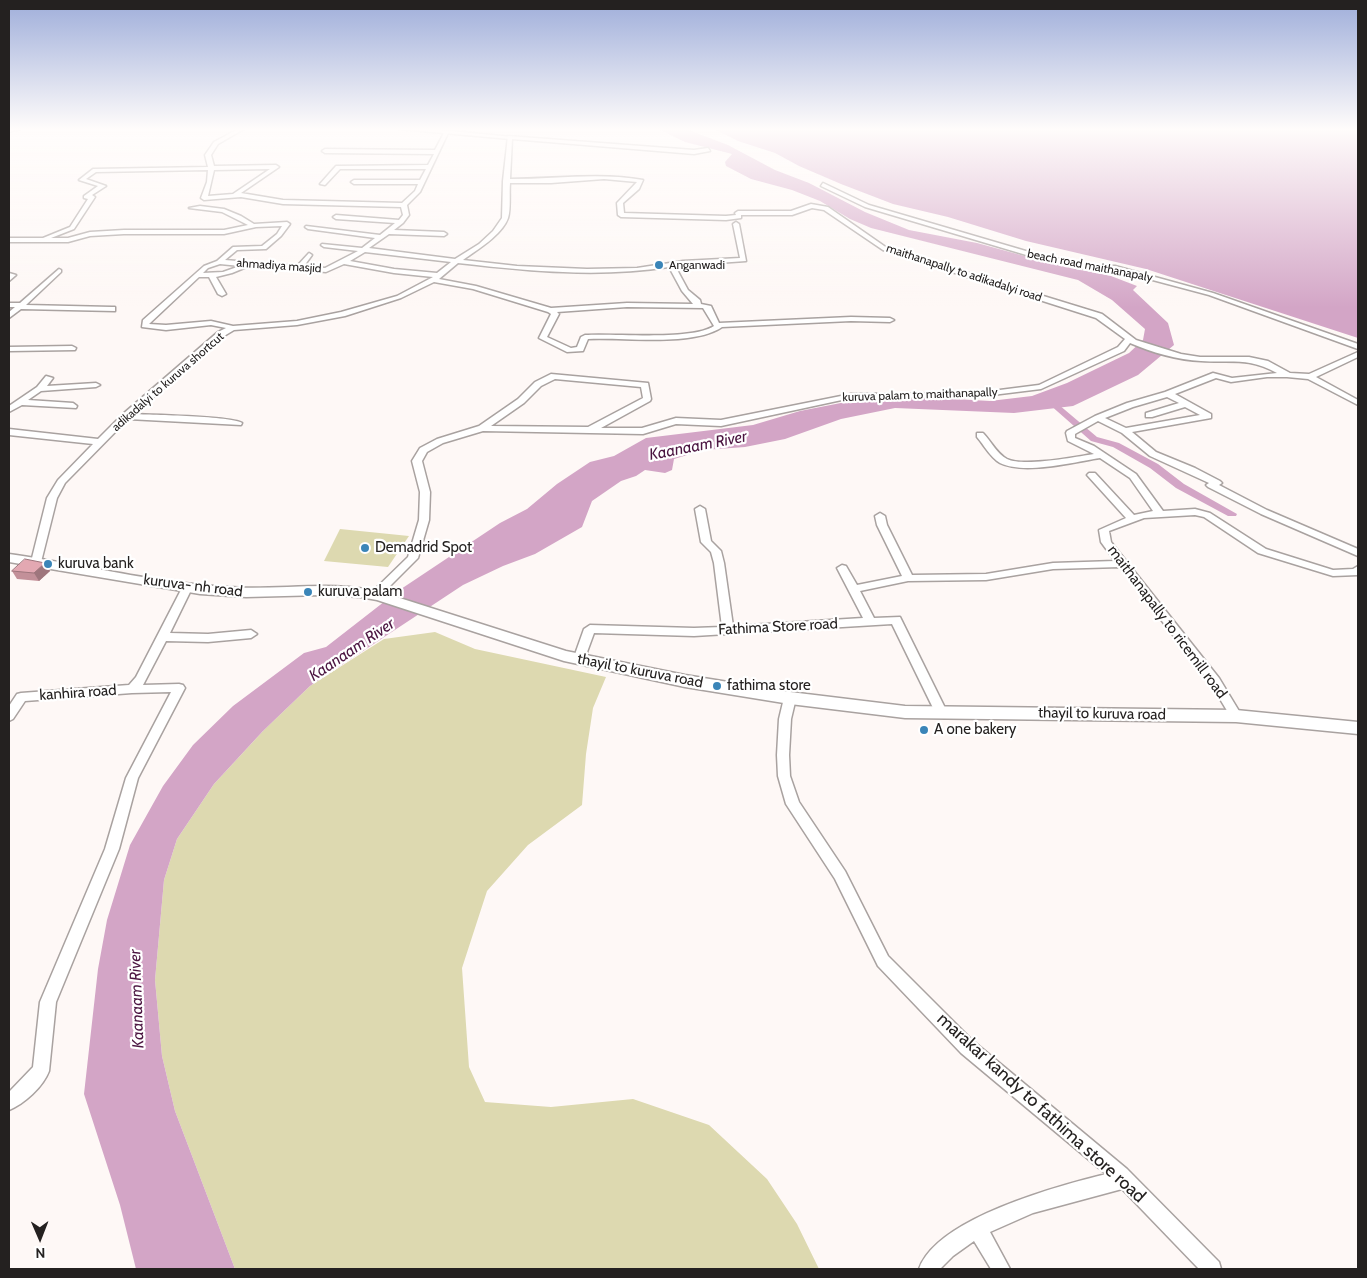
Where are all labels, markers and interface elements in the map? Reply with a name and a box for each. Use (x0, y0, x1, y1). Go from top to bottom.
street label: maithanapally to adikadalyi road (884, 241, 1044, 305)
street label: beach road maithanapaly (1026, 247, 1154, 285)
street label: ahmadiya masjid (236, 256, 322, 276)
place label: Anganwadi (669, 258, 725, 272)
marker: Anganwadi (653, 259, 665, 271)
street label: adikadalyi to kuruva shortcut (109, 329, 227, 435)
street label: kuruva palam to maithanapally (842, 385, 998, 405)
water label: Kaanaam River (648, 427, 748, 465)
place label: Demadrid Spot (375, 539, 472, 557)
marker: Demadrid Spot (359, 542, 371, 554)
street label: maithanapally to ricemill road (1104, 542, 1230, 702)
place label: kuruva bank (58, 555, 134, 573)
marker: kuruva bank (42, 558, 54, 570)
street label: kuruva- nh road (142, 571, 244, 601)
place label: kuruva palam (318, 583, 402, 601)
marker: kuruva palam (302, 586, 314, 598)
water label: Kaanaam River (306, 614, 398, 686)
street label: Fathima Store road (718, 615, 838, 639)
street label: thayil to kuruva road (576, 650, 704, 692)
place label: fathima store (727, 677, 811, 695)
marker: fathima store (711, 680, 723, 692)
street label: kanhira road (39, 681, 117, 705)
street label: thayil to kuruva road (1038, 704, 1166, 724)
place label: A one bakery (934, 721, 1016, 739)
marker: A one bakery (918, 724, 930, 736)
water label: Kaanaam River (126, 949, 148, 1049)
street label: marakar kandy to fathima store road (932, 1009, 1150, 1207)
north arrow (15, 1213, 65, 1263)
text: N (35, 1244, 45, 1262)

